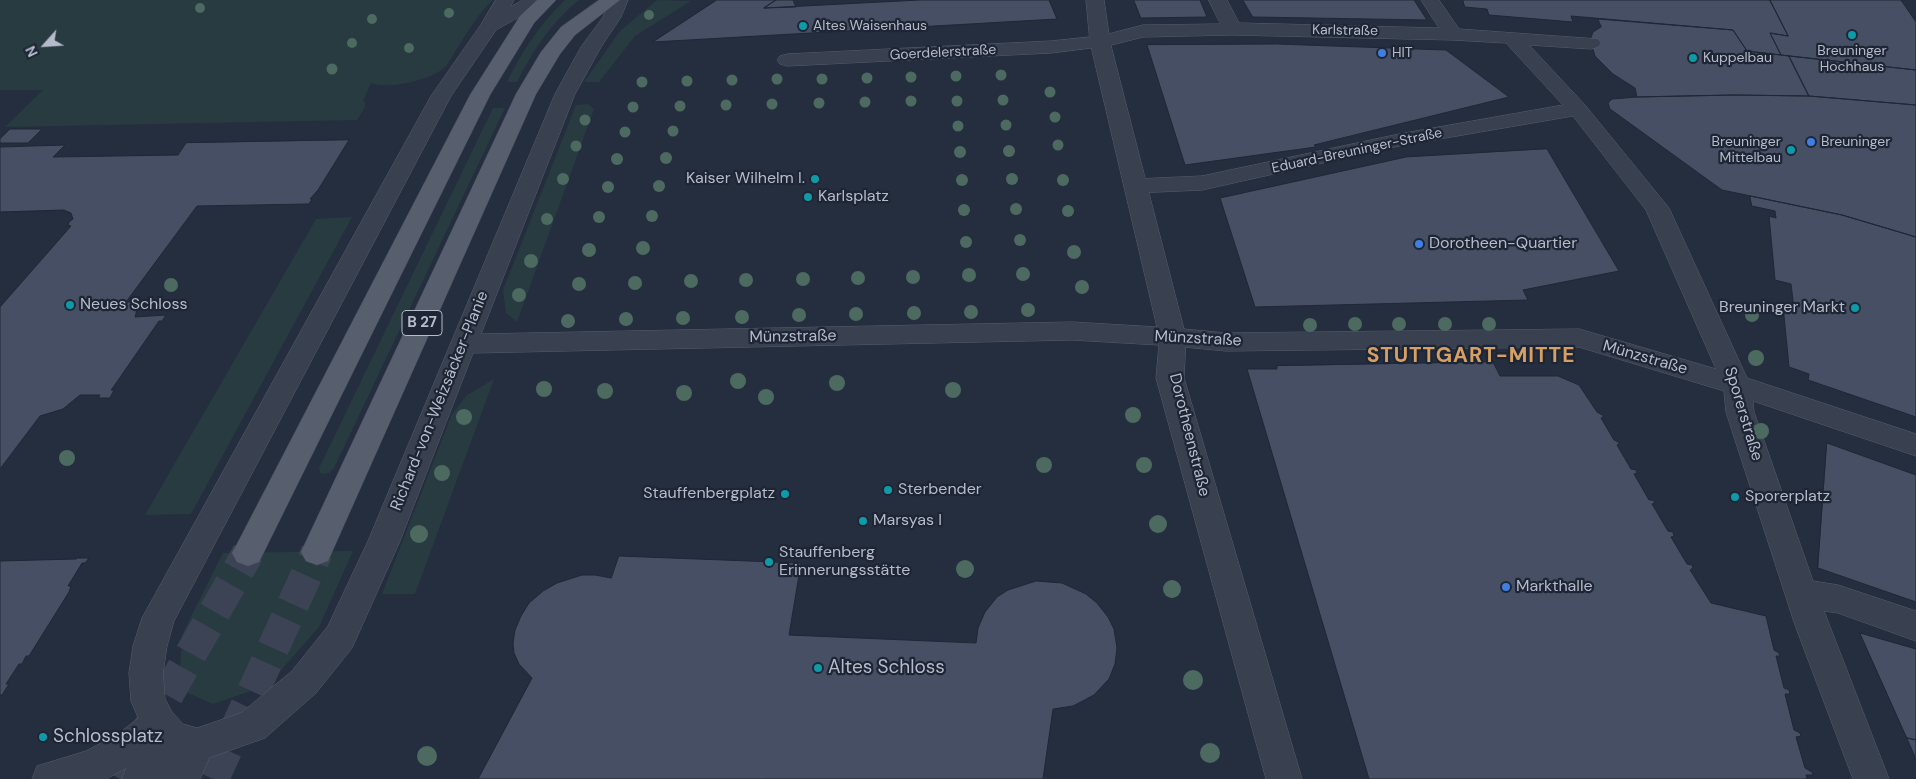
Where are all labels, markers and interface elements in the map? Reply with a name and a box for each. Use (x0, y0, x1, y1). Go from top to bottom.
place label: Altes Waisenhaus (813, 18, 927, 34)
north arrow (20, 20, 70, 70)
marker: Altes Waisenhaus (797, 20, 809, 32)
street label: Karlstraße (1312, 22, 1378, 40)
marker: Breuninger Hochhaus (1846, 29, 1858, 41)
street label: Goerdelerstraße (889, 42, 997, 64)
text: N (21, 43, 42, 60)
place label: Breuninger Hochhaus (1817, 43, 1887, 75)
place label: HIT (1392, 45, 1413, 61)
marker: HIT (1376, 47, 1388, 59)
place label: Kuppelbau (1703, 50, 1772, 66)
marker: Kuppelbau (1687, 52, 1699, 64)
street label: Eduard-Breuninger-Straße (1270, 125, 1444, 177)
place label: Breuninger Mittelbau (1712, 134, 1781, 166)
place label: Breuninger (1821, 134, 1890, 150)
marker: Breuninger (1805, 136, 1817, 148)
marker: Breuninger Mittelbau (1785, 144, 1797, 156)
place label: Kaiser Wilhelm I. (686, 169, 805, 189)
marker: Kaiser Wilhelm I. (809, 173, 821, 185)
place label: Karlsplatz (818, 187, 889, 207)
marker: Karlsplatz (802, 191, 814, 203)
place label: Dorotheen-Quartier (1429, 234, 1577, 254)
marker: Dorotheen-Quartier (1413, 238, 1425, 250)
street label: Richard-von-Weizsäcker-Planie (387, 288, 493, 514)
place label: Neues Schloss (80, 295, 187, 315)
place label: Breuninger Markt (1719, 298, 1845, 318)
marker: Neues Schloss (64, 299, 76, 311)
marker: Breuninger Markt (1849, 302, 1861, 314)
road number: B 27 (402, 310, 442, 336)
street label: Münzstraße (749, 327, 837, 347)
street label: Münzstraße (1154, 327, 1242, 351)
street label: Münzstraße (1600, 337, 1690, 379)
district label: STUTTGART-MITTE (1365, 343, 1577, 369)
street label: Sporerstraße (1720, 365, 1766, 463)
street label: Dorotheenstraße (1164, 371, 1214, 499)
place label: Sterbender (898, 480, 982, 500)
place label: Stauffenbergplatz (643, 484, 775, 504)
marker: Sterbender (882, 484, 894, 496)
place label: Sporerplatz (1745, 487, 1830, 507)
marker: Stauffenbergplatz (779, 488, 791, 500)
marker: Sporerplatz (1729, 491, 1741, 503)
place label: Marsyas I (873, 511, 942, 531)
marker: Marsyas I (857, 515, 869, 527)
place label: Stauffenberg Erinnerungsstätte (779, 543, 910, 581)
marker: Stauffenberg Erinnerungsstätte (763, 556, 775, 568)
place label: Markthalle (1516, 577, 1593, 597)
marker: Markthalle (1500, 581, 1512, 593)
place label: Altes Schloss (828, 657, 945, 679)
marker: Altes Schloss (812, 662, 824, 674)
place label: Schlossplatz (53, 726, 163, 748)
marker: Schlossplatz (37, 731, 49, 743)

